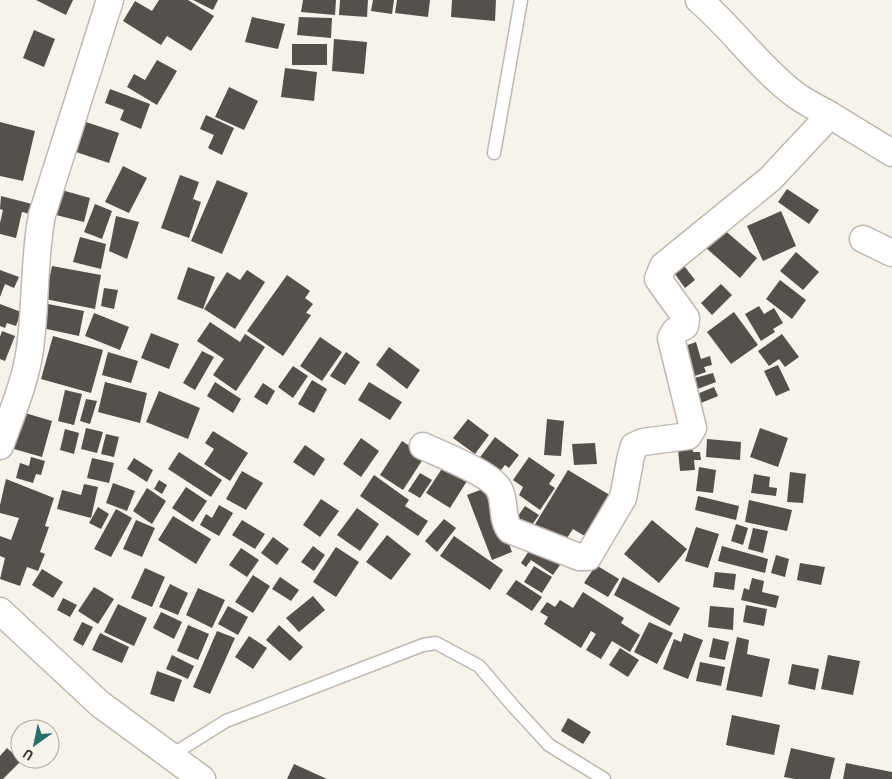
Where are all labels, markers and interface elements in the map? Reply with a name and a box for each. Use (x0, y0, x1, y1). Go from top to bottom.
north arrow (10, 719, 60, 769)
text: U (18, 744, 37, 767)

